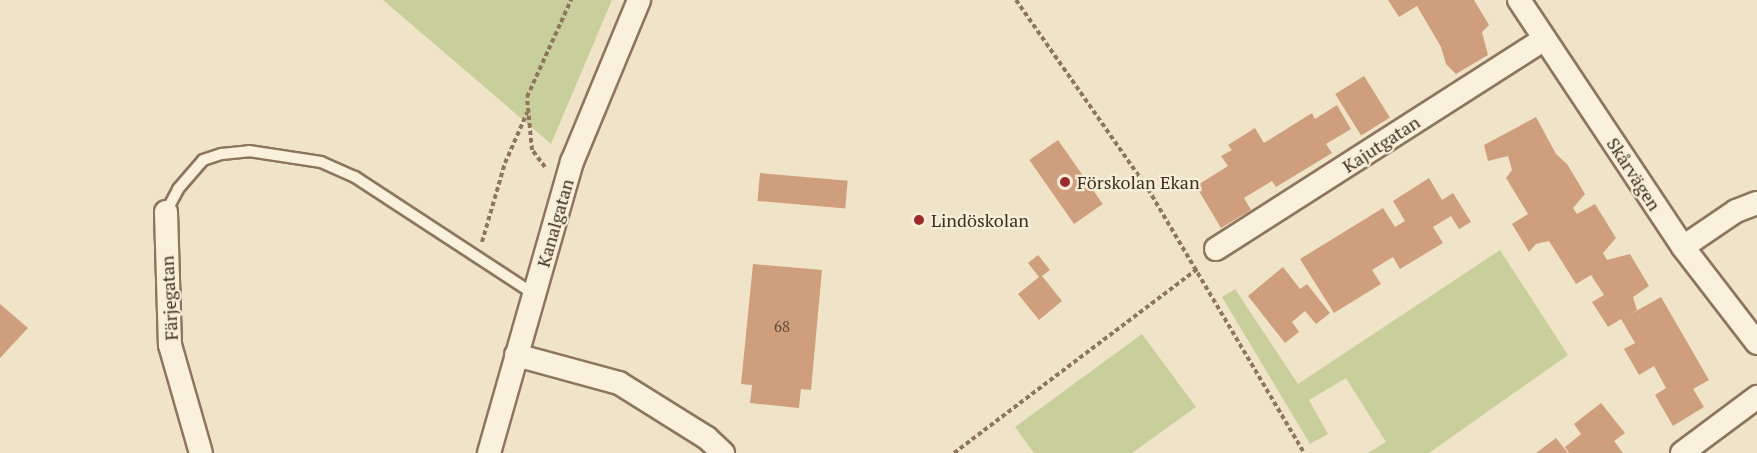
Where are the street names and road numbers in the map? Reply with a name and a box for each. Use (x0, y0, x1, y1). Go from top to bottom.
street label: Kajutgatan (1338, 111, 1424, 177)
street label: Skårvägen (1602, 133, 1666, 215)
street label: Kanalgatan (532, 176, 578, 270)
street label: Färjegatan (156, 255, 182, 341)

